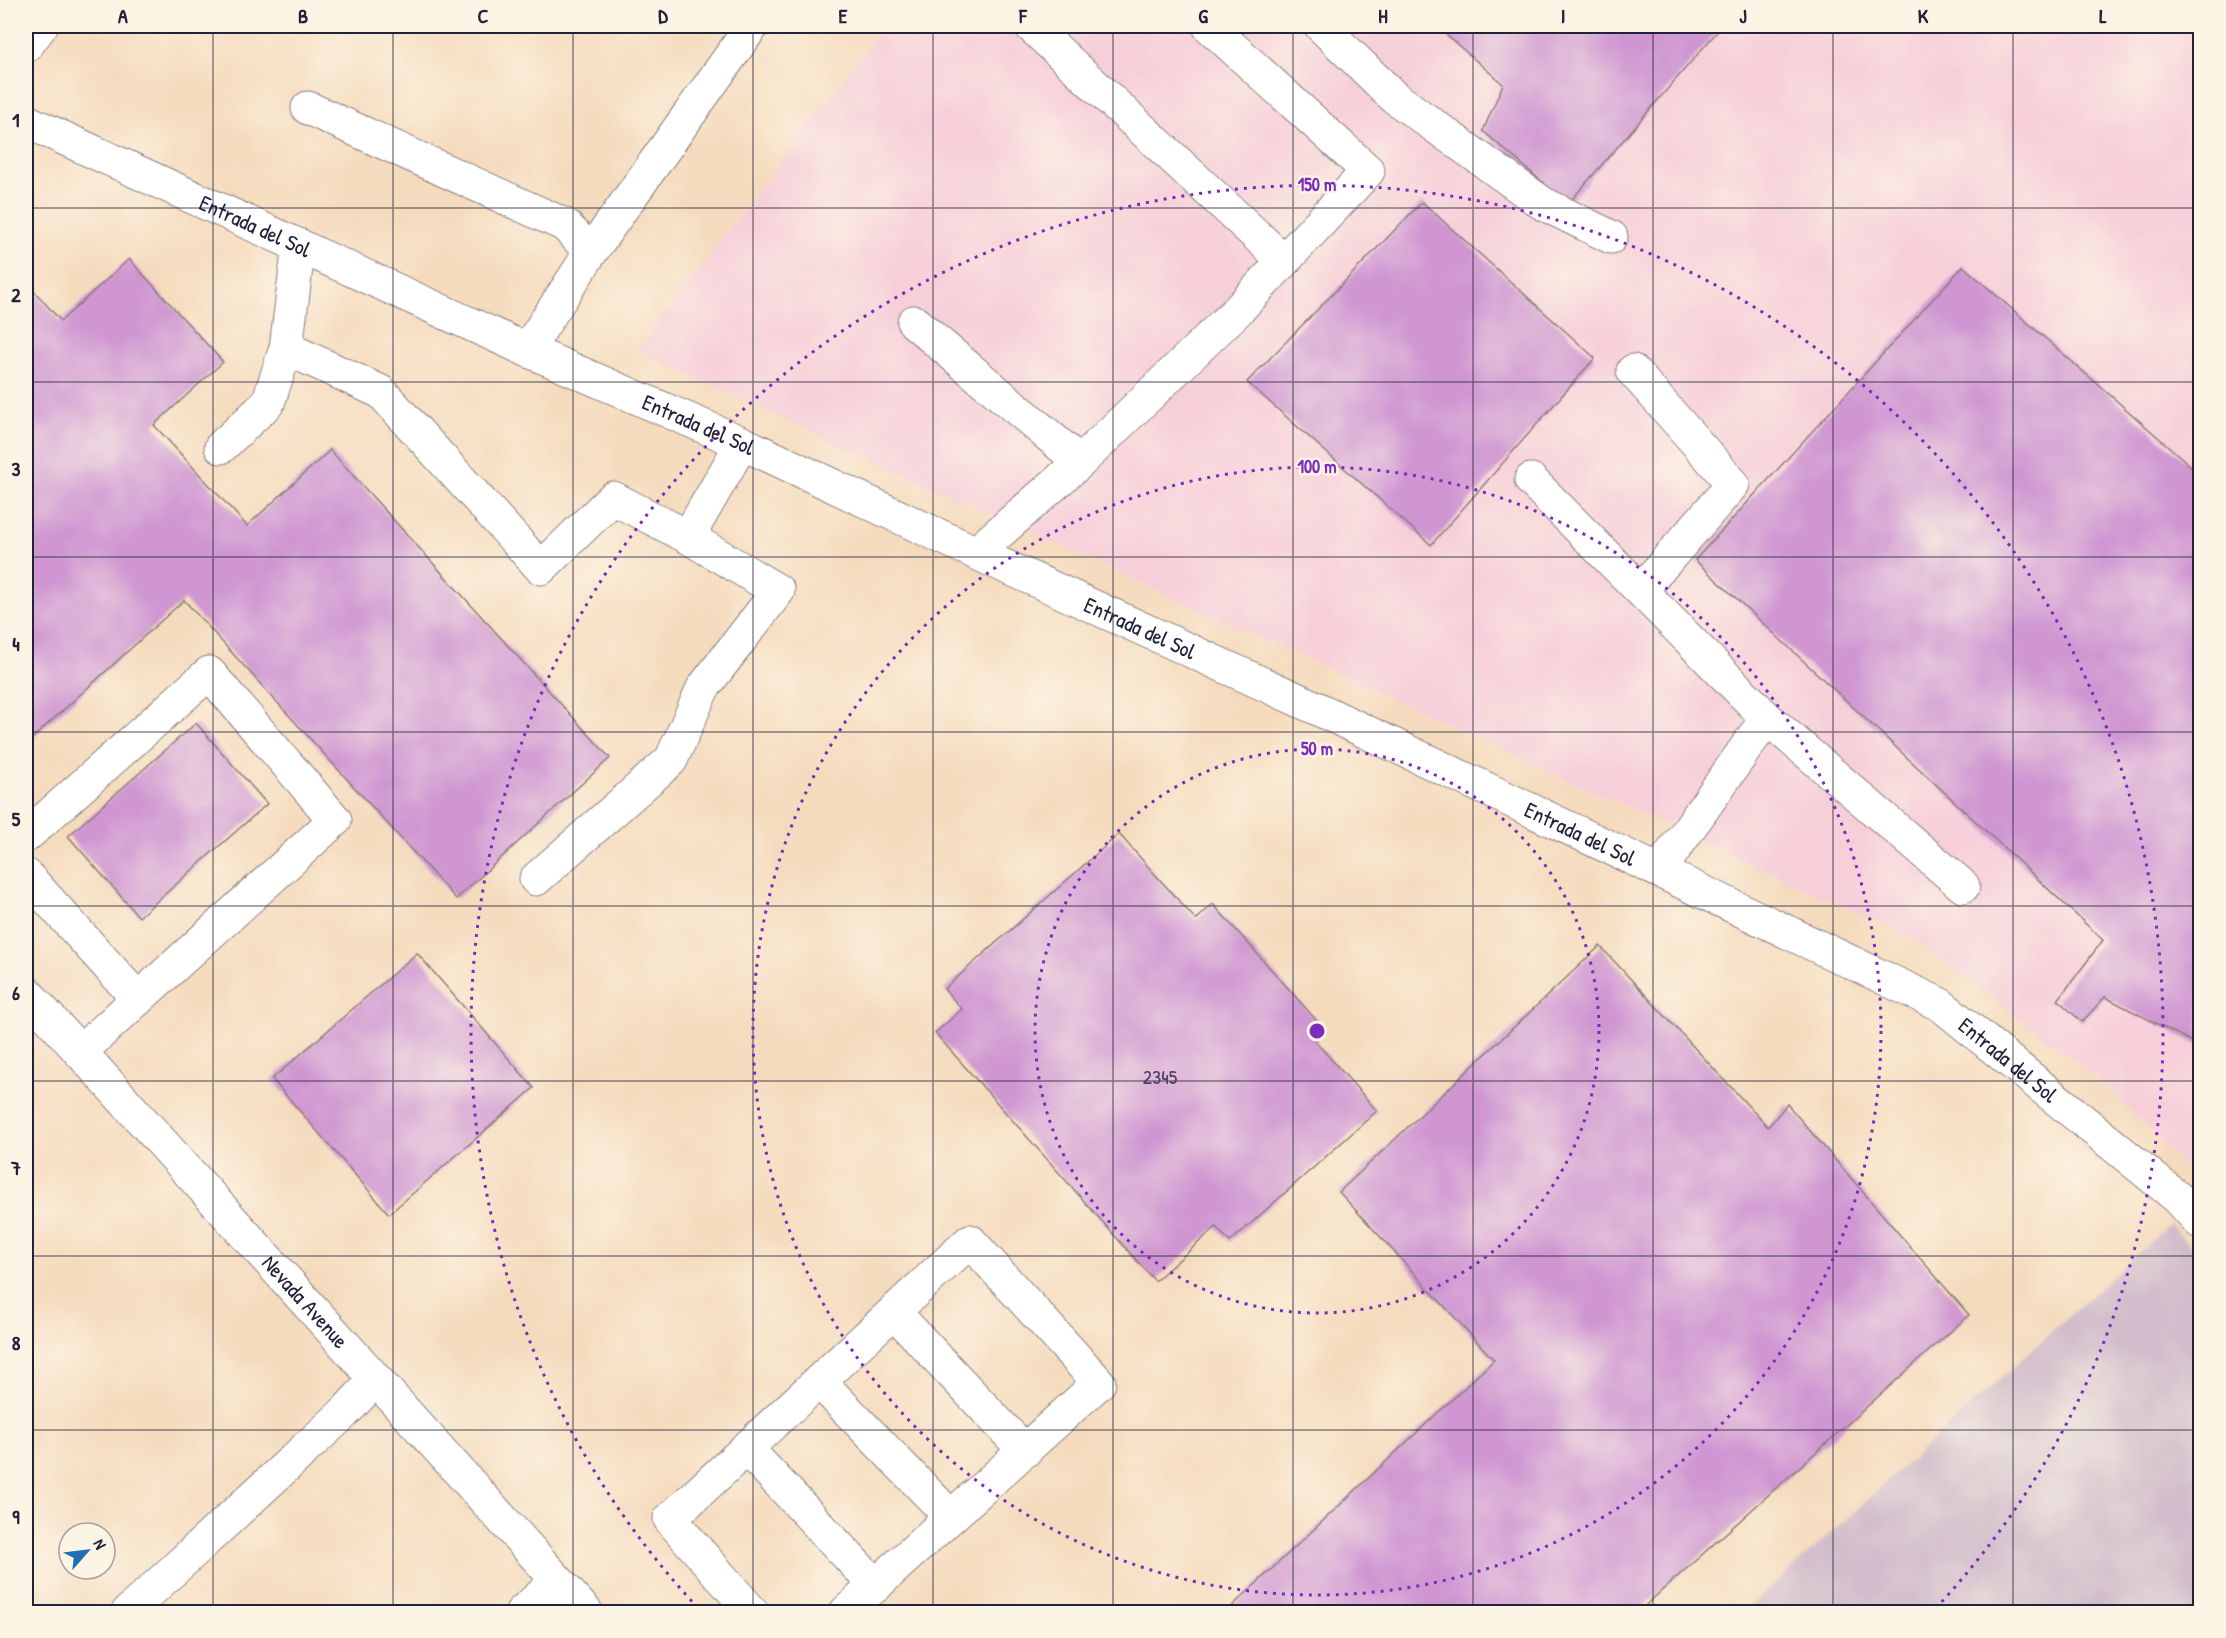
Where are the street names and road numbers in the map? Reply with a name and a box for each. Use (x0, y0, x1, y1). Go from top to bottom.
street label: Entrada del Sol (194, 187, 316, 264)
street label: Entrada del Sol (638, 387, 760, 462)
street label: Entrada del Sol (1079, 589, 1201, 666)
street label: Entrada del Sol (1520, 794, 1641, 873)
street label: Entrada del Sol (1952, 1010, 2064, 1109)
street label: Nevada Avenue (255, 1248, 356, 1355)

